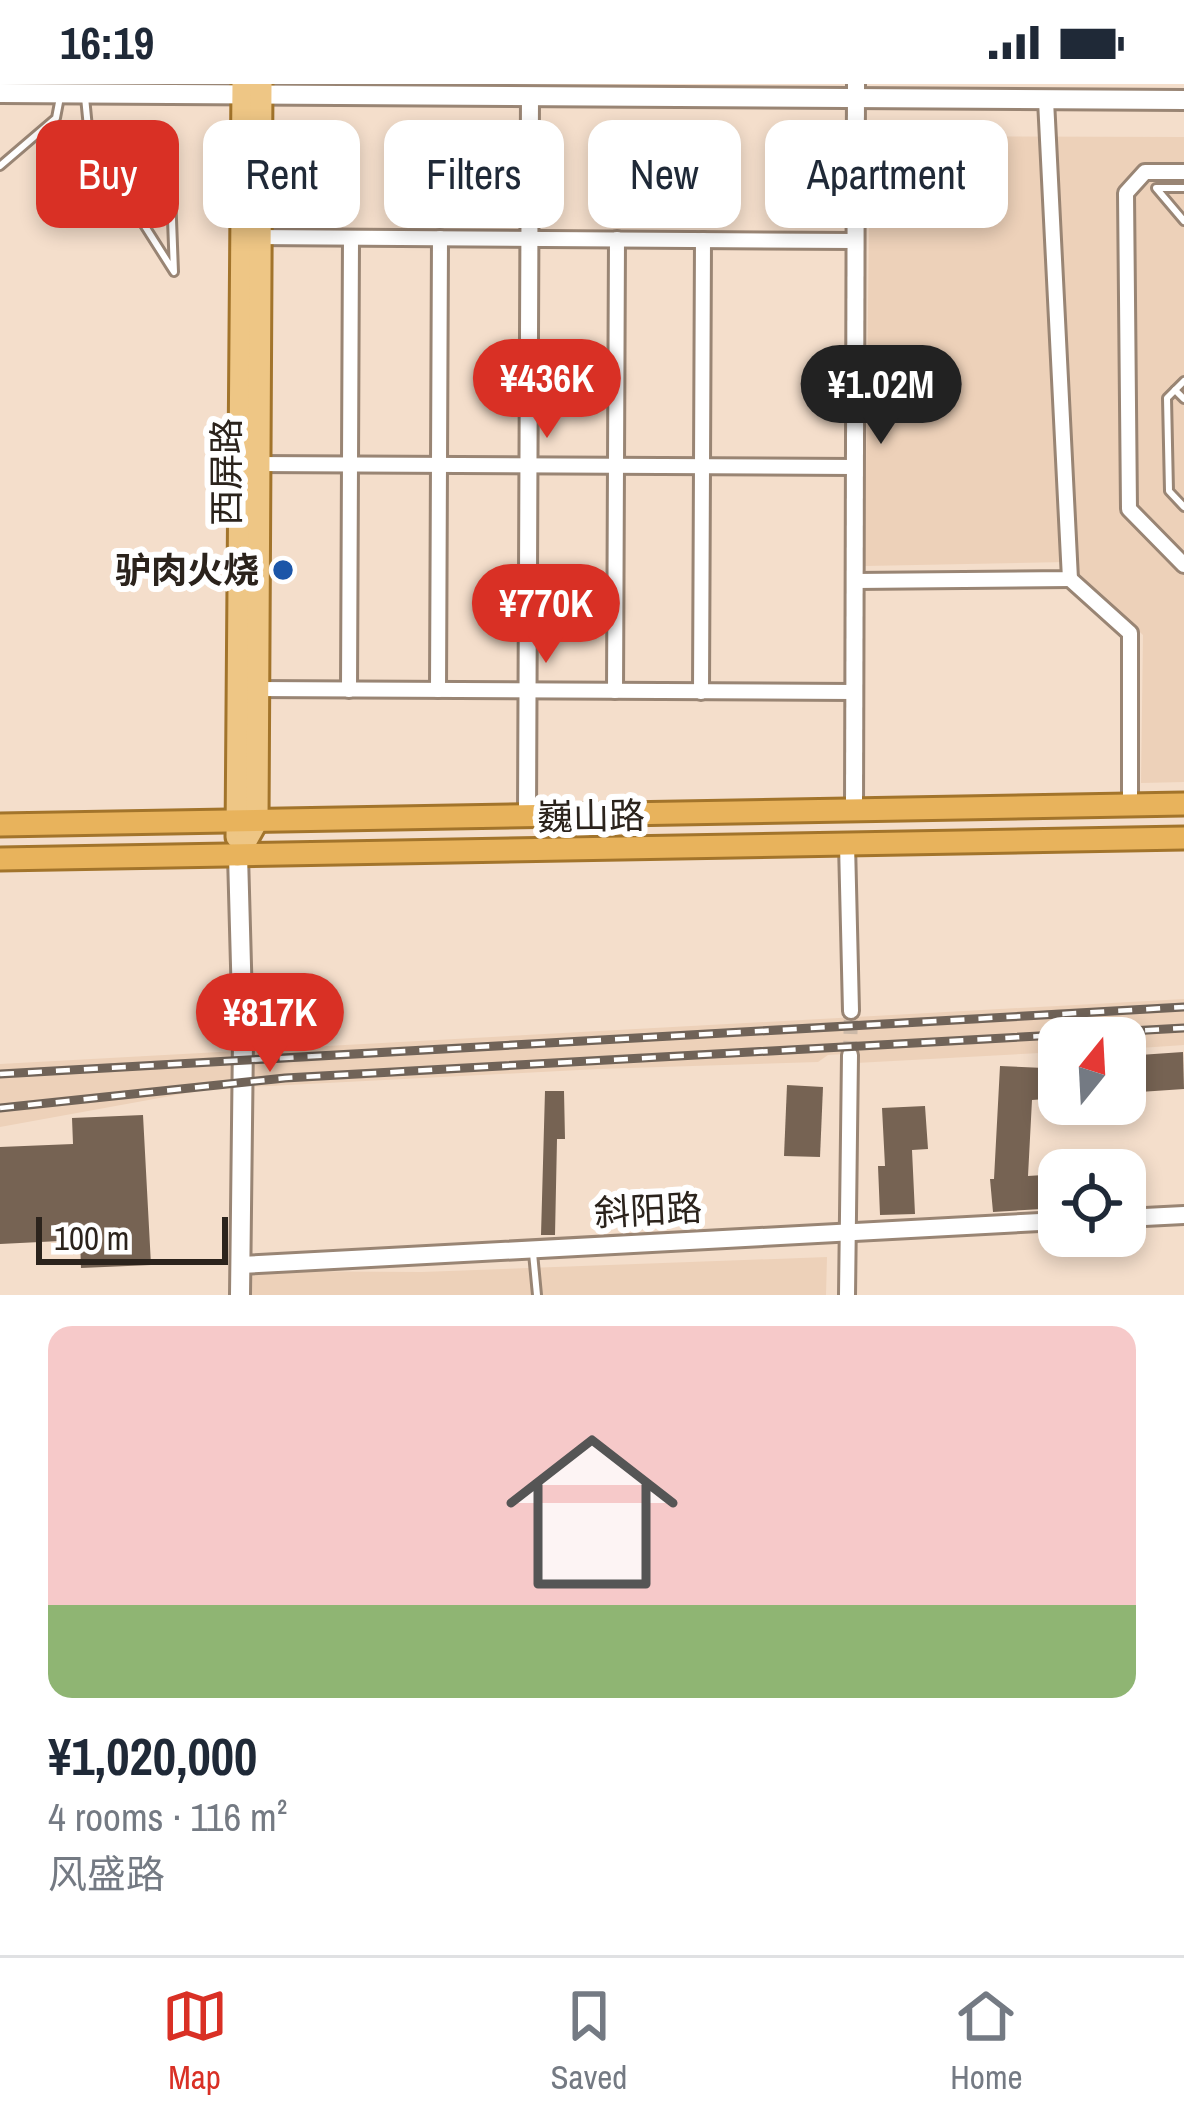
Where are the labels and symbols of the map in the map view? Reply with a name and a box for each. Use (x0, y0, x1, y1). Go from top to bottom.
pin: ¥436K (463, 339, 631, 441)
pin: ¥1.02M (783, 345, 979, 447)
street label: 西屏路 (202, 418, 250, 526)
place label: 驴肉火烧 (115, 546, 259, 594)
marker: 驴肉火烧 (270, 557, 296, 583)
pin: ¥770K (462, 564, 630, 666)
street label: 巍山路 (537, 791, 645, 841)
pin: ¥817K (186, 973, 354, 1075)
north arrow (1038, 1017, 1146, 1125)
street label: 斜阳路 (593, 1183, 703, 1237)
scale bar (36, 1211, 228, 1264)

